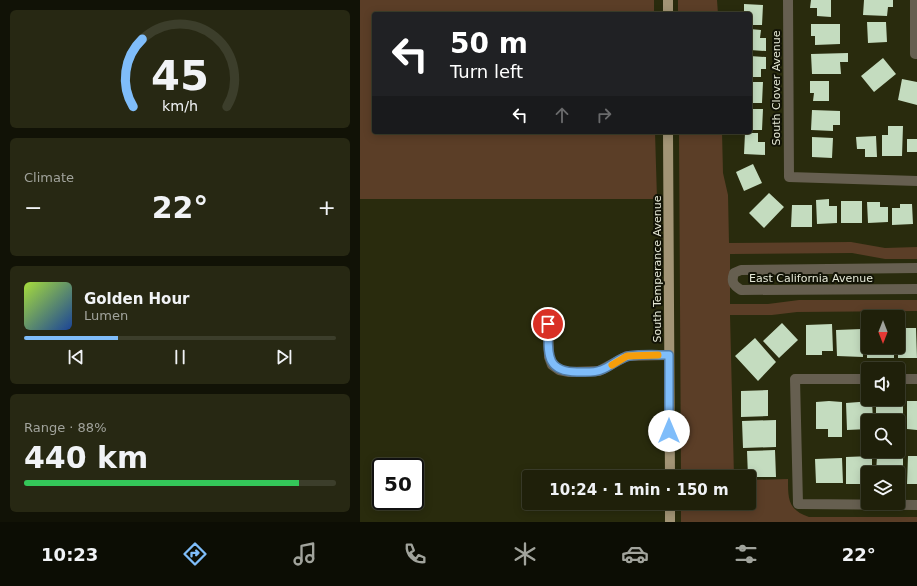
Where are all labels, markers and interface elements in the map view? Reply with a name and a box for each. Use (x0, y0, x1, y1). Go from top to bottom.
text: 50 m (450, 27, 528, 60)
icon: left (384, 28, 436, 80)
street label: South Clover Avenue (770, 30, 783, 146)
text: 45 (151, 51, 209, 100)
text: Turn left (450, 61, 523, 82)
text: km/h (162, 98, 198, 114)
icon: left (509, 104, 531, 126)
icon: ahead (551, 104, 573, 126)
icon: right (593, 104, 615, 126)
text: Climate (24, 170, 74, 185)
text: 22° (152, 190, 208, 225)
text: − (24, 195, 42, 220)
text: + (318, 195, 336, 220)
street label: South Temperance Avenue (651, 195, 664, 342)
street label: East California Avenue (749, 272, 873, 285)
text: Golden Hour (84, 290, 190, 308)
pin (531, 307, 565, 341)
text: Lumen (84, 308, 128, 323)
north arrow (861, 310, 905, 354)
map controls (861, 310, 905, 510)
icon: arrive (537, 313, 559, 335)
icon: previous (65, 346, 87, 368)
icon: pause (169, 346, 191, 368)
icon: next (273, 346, 295, 368)
button: sound (861, 362, 905, 406)
position arrow (648, 410, 690, 452)
button: search (861, 414, 905, 458)
text: Range · 88% (24, 420, 107, 435)
text: 440 km (24, 440, 148, 475)
speed limit sign: 50 (372, 458, 424, 510)
button: layers (861, 466, 905, 510)
text: 10:24 · 1 min · 150 m (549, 481, 729, 499)
icon: directions (181, 540, 209, 568)
icon: music (291, 540, 319, 568)
icon: phone (401, 540, 429, 568)
icon: climate (511, 540, 539, 568)
icon: car (621, 540, 649, 568)
icon: filters (732, 540, 760, 568)
text: 10:23 (41, 544, 98, 565)
text: 22° (842, 544, 876, 565)

